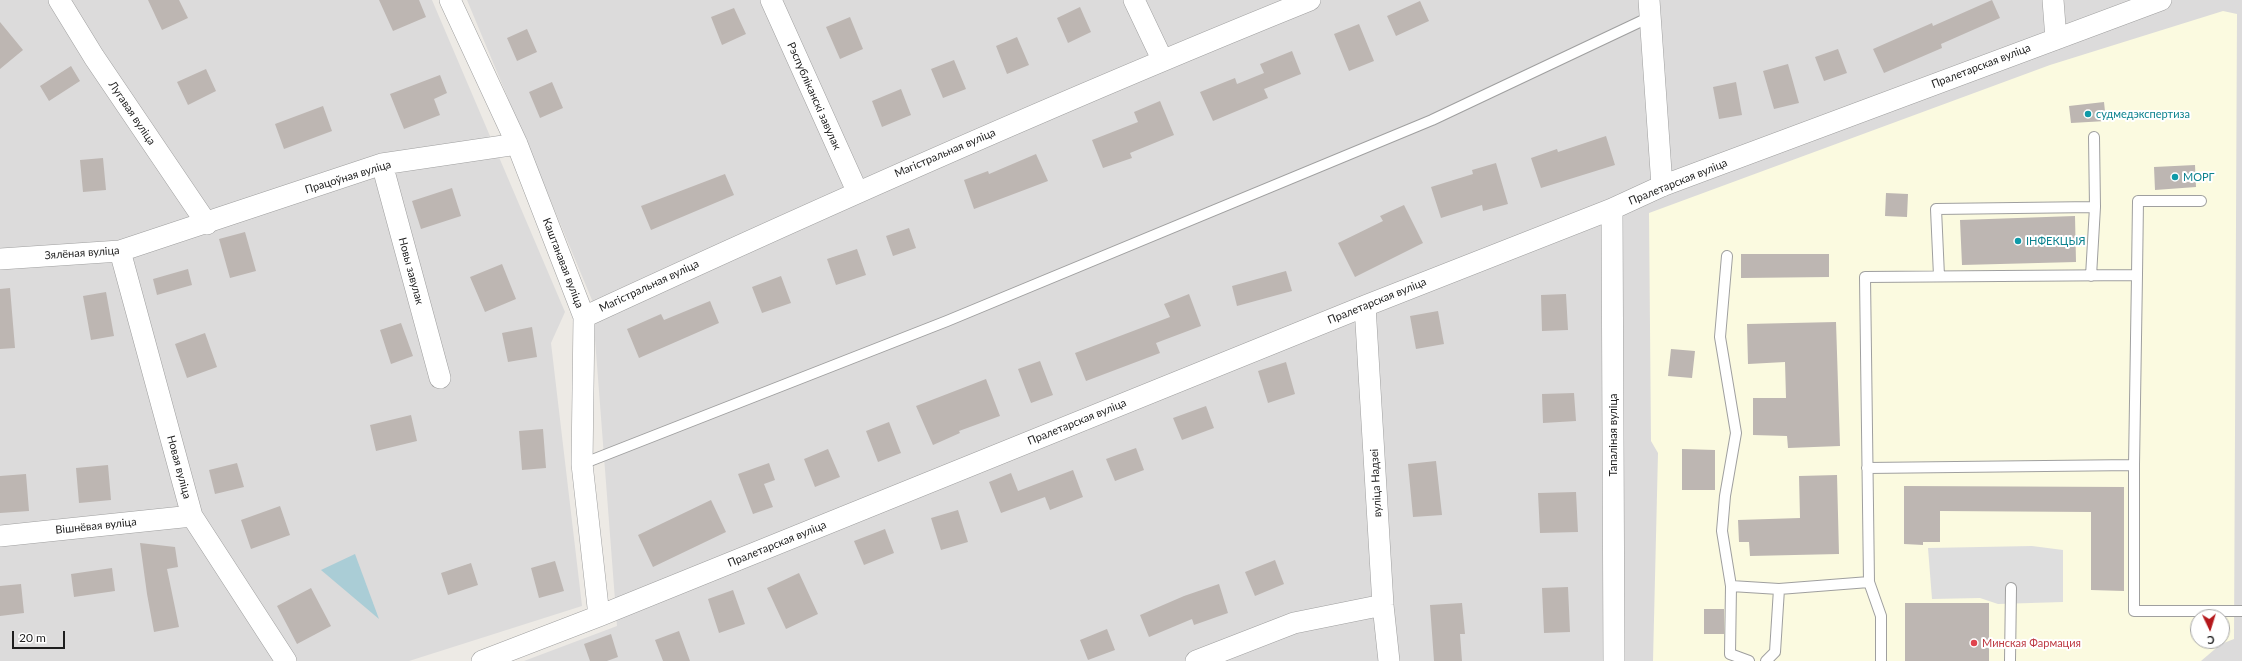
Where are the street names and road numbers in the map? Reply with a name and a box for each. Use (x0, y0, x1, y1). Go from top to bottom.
street label: Рэспубліканскі завулак (784, 40, 844, 152)
street label: Пралетарская вуліца (1930, 41, 2032, 91)
street label: Лугавая вуліца (106, 79, 158, 147)
street label: Магістральная вуліца (893, 126, 997, 180)
street label: Пралетарская вуліца (1627, 156, 1729, 208)
street label: Працоўная вуліца (303, 158, 393, 196)
street label: Каштанавая вуліца (540, 216, 586, 310)
street label: Новы завулак (396, 236, 426, 306)
street label: Зялёная вуліца (44, 244, 120, 262)
street label: Магістральная вуліца (597, 257, 701, 315)
street label: Пралетарская вуліца (1326, 275, 1428, 327)
street label: Тапаліная вуліца (1606, 393, 1620, 477)
street label: Пралетарская вуліца (1026, 396, 1128, 448)
street label: Новая вуліца (164, 434, 194, 500)
street label: вуліца Надзеі (1368, 449, 1384, 517)
street label: Вішнёвая вуліца (55, 515, 137, 537)
street label: Пралетарская вуліца (726, 518, 828, 570)

